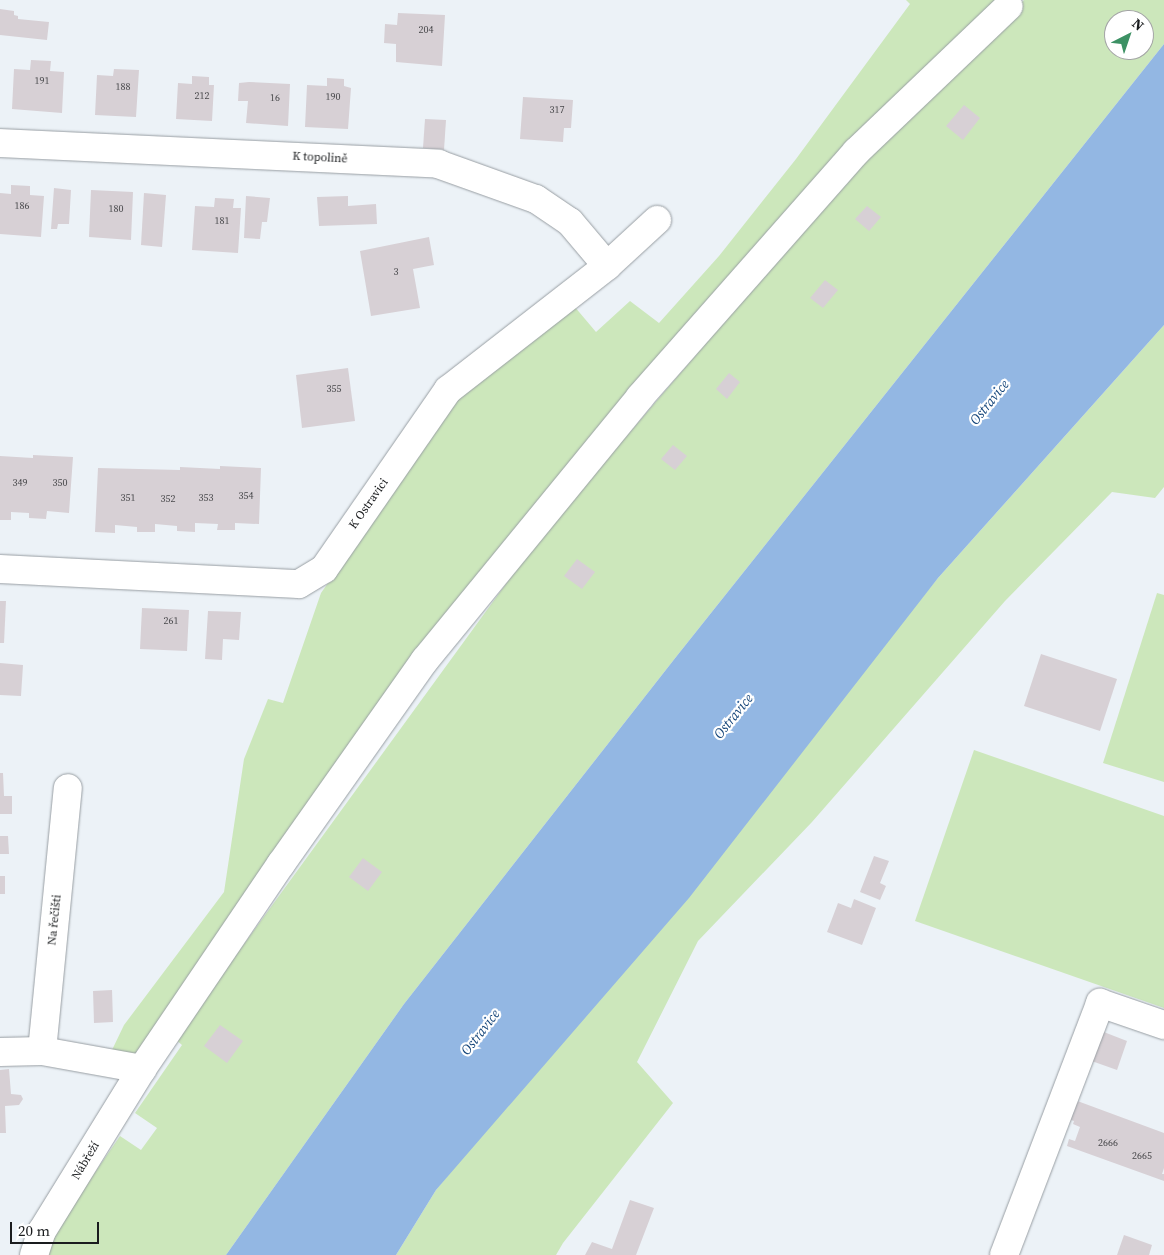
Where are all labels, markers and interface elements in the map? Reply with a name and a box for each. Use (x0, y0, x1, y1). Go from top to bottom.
north arrow (1104, 10, 1154, 60)
text: N (1128, 14, 1149, 35)
house number: 204 (419, 24, 433, 36)
house number: 191 (35, 75, 49, 87)
house number: 188 (116, 81, 130, 93)
house number: 212 (195, 90, 209, 102)
house number: 190 (326, 91, 340, 103)
house number: 16 (270, 92, 280, 104)
house number: 317 (550, 104, 564, 116)
street label: K topolině (292, 149, 348, 167)
house number: 186 (15, 200, 29, 212)
house number: 180 (109, 203, 123, 215)
house number: 181 (215, 215, 229, 227)
house number: 3 (394, 266, 398, 278)
water label: Ostravice (966, 376, 1012, 428)
house number: 355 (327, 383, 341, 395)
street label: K Ostravici (346, 476, 392, 532)
house number: 349 (13, 477, 27, 489)
house number: 350 (53, 477, 67, 489)
house number: 354 (239, 490, 253, 502)
house number: 351 (121, 492, 135, 504)
house number: 353 (199, 492, 213, 504)
house number: 352 (161, 493, 175, 505)
house number: 261 (164, 615, 178, 627)
water label: Ostravice (710, 690, 756, 742)
street label: Na řečišti (45, 894, 65, 946)
water label: Ostravice (457, 1006, 503, 1058)
house number: 2666 (1098, 1137, 1118, 1149)
street label: Nábřeží (69, 1139, 103, 1183)
house number: 2665 (1132, 1150, 1152, 1162)
scale bar (12, 1212, 101, 1244)
text: 20 m (18, 1220, 50, 1241)

